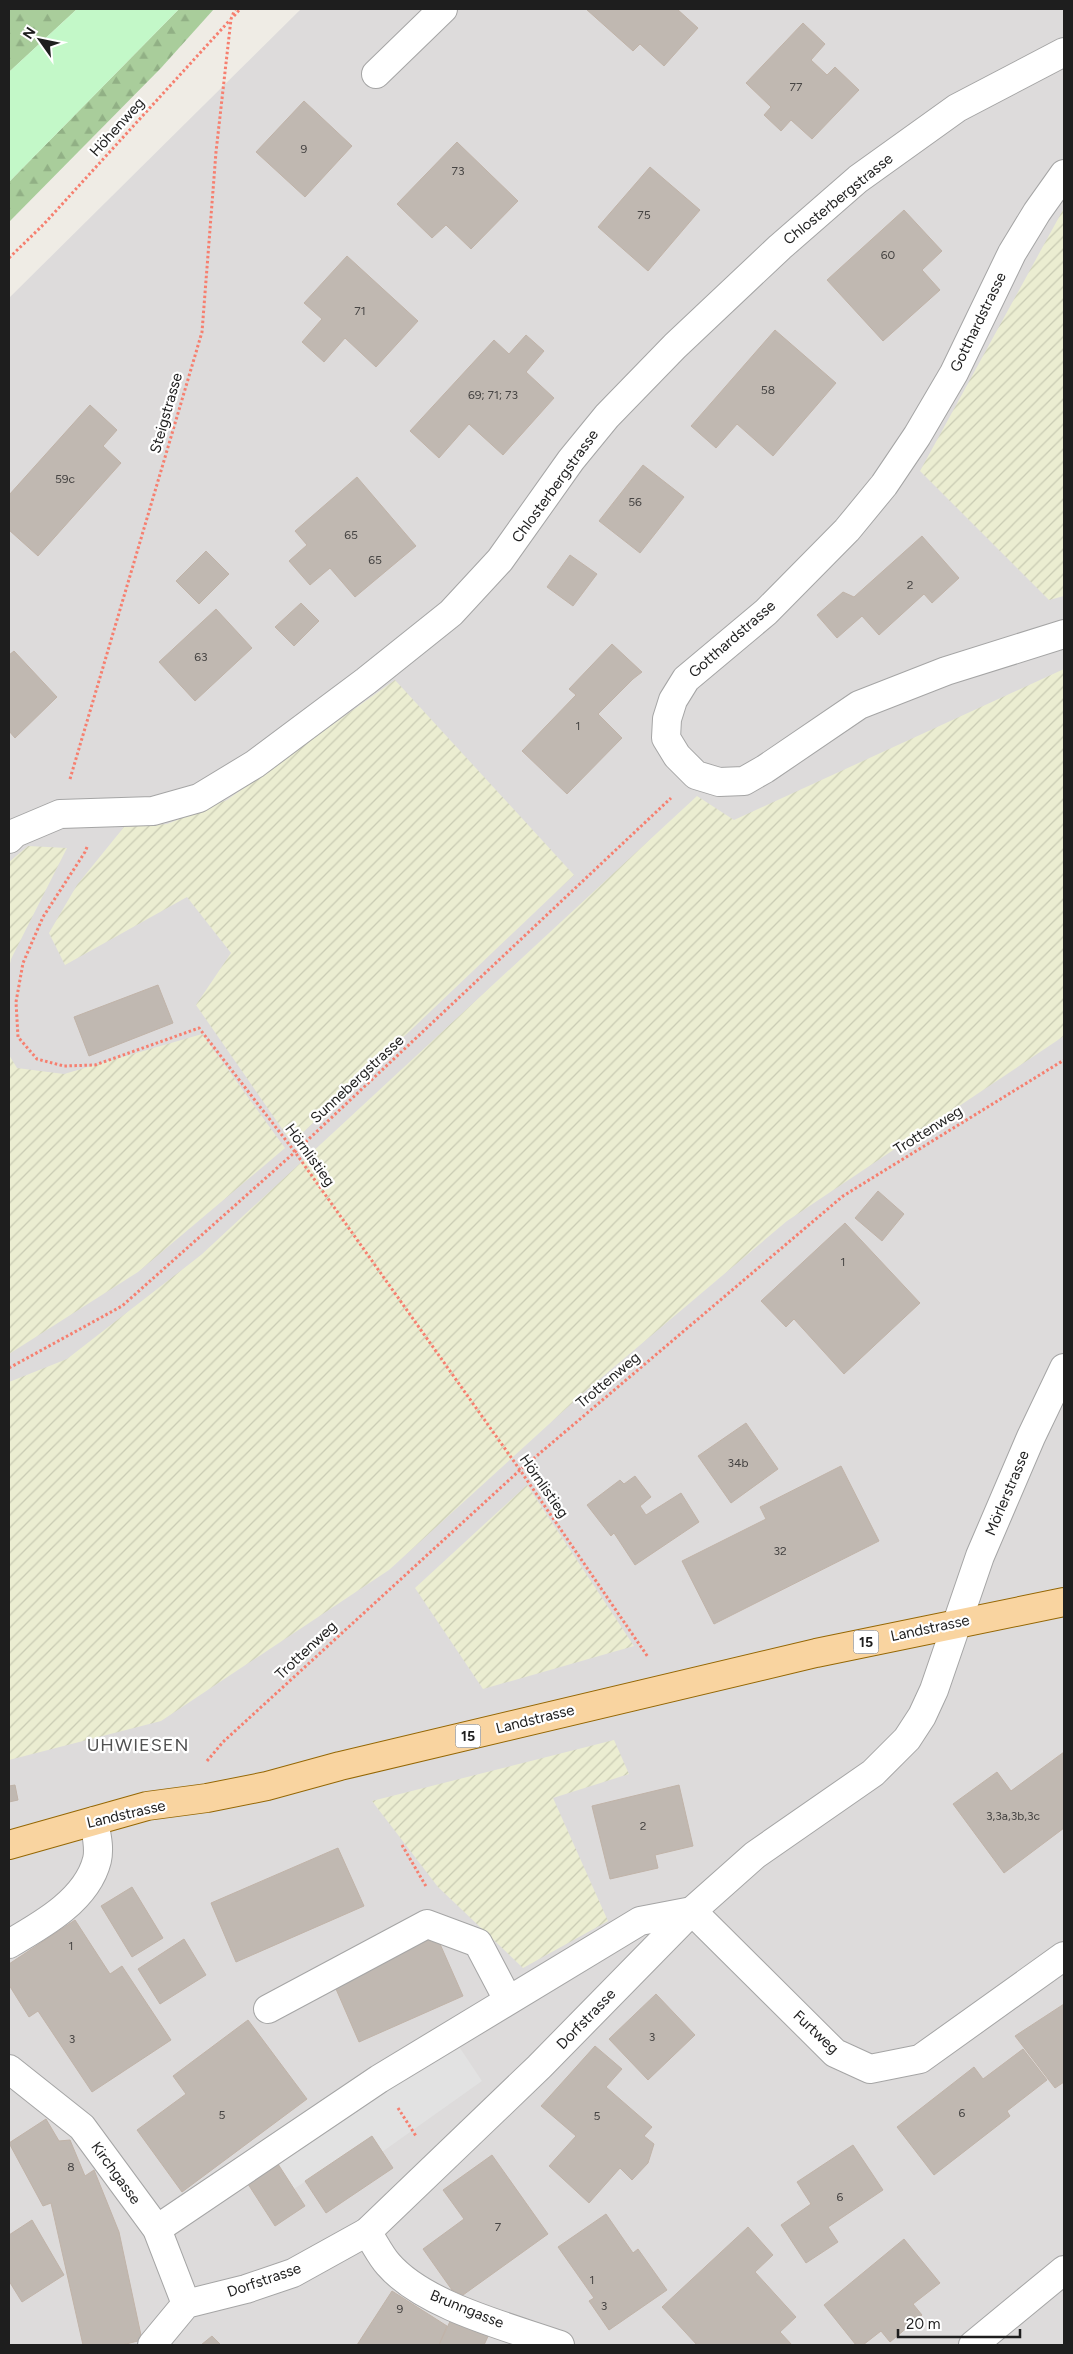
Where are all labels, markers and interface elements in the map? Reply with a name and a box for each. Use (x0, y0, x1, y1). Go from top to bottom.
north arrow (15, 15, 65, 65)
text: N (19, 24, 40, 42)
house number: 77 (790, 80, 803, 94)
street label: Höhenweg (86, 94, 148, 160)
house number: 9 (301, 142, 308, 156)
street label: Chlosterbergstrasse (780, 149, 896, 249)
house number: 73 (452, 164, 464, 178)
house number: 75 (637, 208, 651, 222)
house number: 60 (881, 248, 896, 262)
street label: Gotthardstrasse (946, 269, 1010, 375)
house number: 71 (354, 304, 366, 318)
street label: Steigstrasse (146, 371, 186, 455)
house number: 58 (761, 383, 775, 397)
house number: 69; 71; 73 (468, 388, 518, 402)
street label: Chlosterbergstrasse (508, 426, 602, 546)
house number: 59c (55, 472, 76, 486)
house number: 56 (628, 495, 642, 509)
house number: 65 (344, 528, 358, 542)
house number: 65 (368, 553, 382, 567)
house number: 2 (907, 578, 913, 592)
street label: Gotthardstrasse (685, 596, 779, 682)
house number: 63 (194, 650, 208, 664)
house number: 1 (576, 719, 580, 733)
street label: Sunnebergstrasse (307, 1031, 407, 1127)
street label: Trottenweg (890, 1102, 966, 1158)
street label: Hörnlistieg (281, 1120, 339, 1190)
house number: 1 (841, 1255, 845, 1269)
street label: Trottenweg (572, 1348, 644, 1412)
street label: Mörlerstrasse (981, 1448, 1033, 1538)
street label: Hörnlistieg (516, 1451, 572, 1521)
house number: 34b (727, 1456, 749, 1470)
house number: 32 (773, 1544, 787, 1558)
street label: Landstrasse (889, 1611, 971, 1645)
street label: Trottenweg (271, 1617, 341, 1683)
road number: 15 (854, 1630, 878, 1654)
street label: Landstrasse (494, 1701, 576, 1737)
road number: 15 (456, 1724, 480, 1748)
district label: UHWIESEN (87, 1734, 189, 1756)
street label: Landstrasse (85, 1796, 167, 1832)
house number: 3,3a,3b,3c (986, 1809, 1040, 1823)
house number: 2 (640, 1819, 646, 1833)
house number: 1 (69, 1939, 73, 1953)
street label: Dorfstrasse (553, 1985, 619, 2053)
street label: Furtweg (789, 2006, 843, 2058)
house number: 3 (649, 2030, 655, 2044)
house number: 3 (69, 2032, 75, 2046)
house number: 6 (959, 2106, 966, 2120)
house number: 5 (219, 2108, 226, 2122)
house number: 5 (594, 2109, 601, 2123)
street label: Kirchgasse (87, 2138, 145, 2208)
house number: 8 (67, 2160, 75, 2174)
house number: 6 (837, 2190, 844, 2204)
house number: 7 (495, 2220, 502, 2234)
street label: Dorfstrasse (225, 2259, 303, 2301)
house number: 1 (590, 2273, 594, 2287)
street label: Brunngasse (427, 2286, 507, 2332)
house number: 3 (601, 2299, 607, 2313)
house number: 9 (397, 2302, 404, 2316)
scale bar (898, 2306, 1020, 2338)
text: 20 m (906, 2315, 940, 2333)

